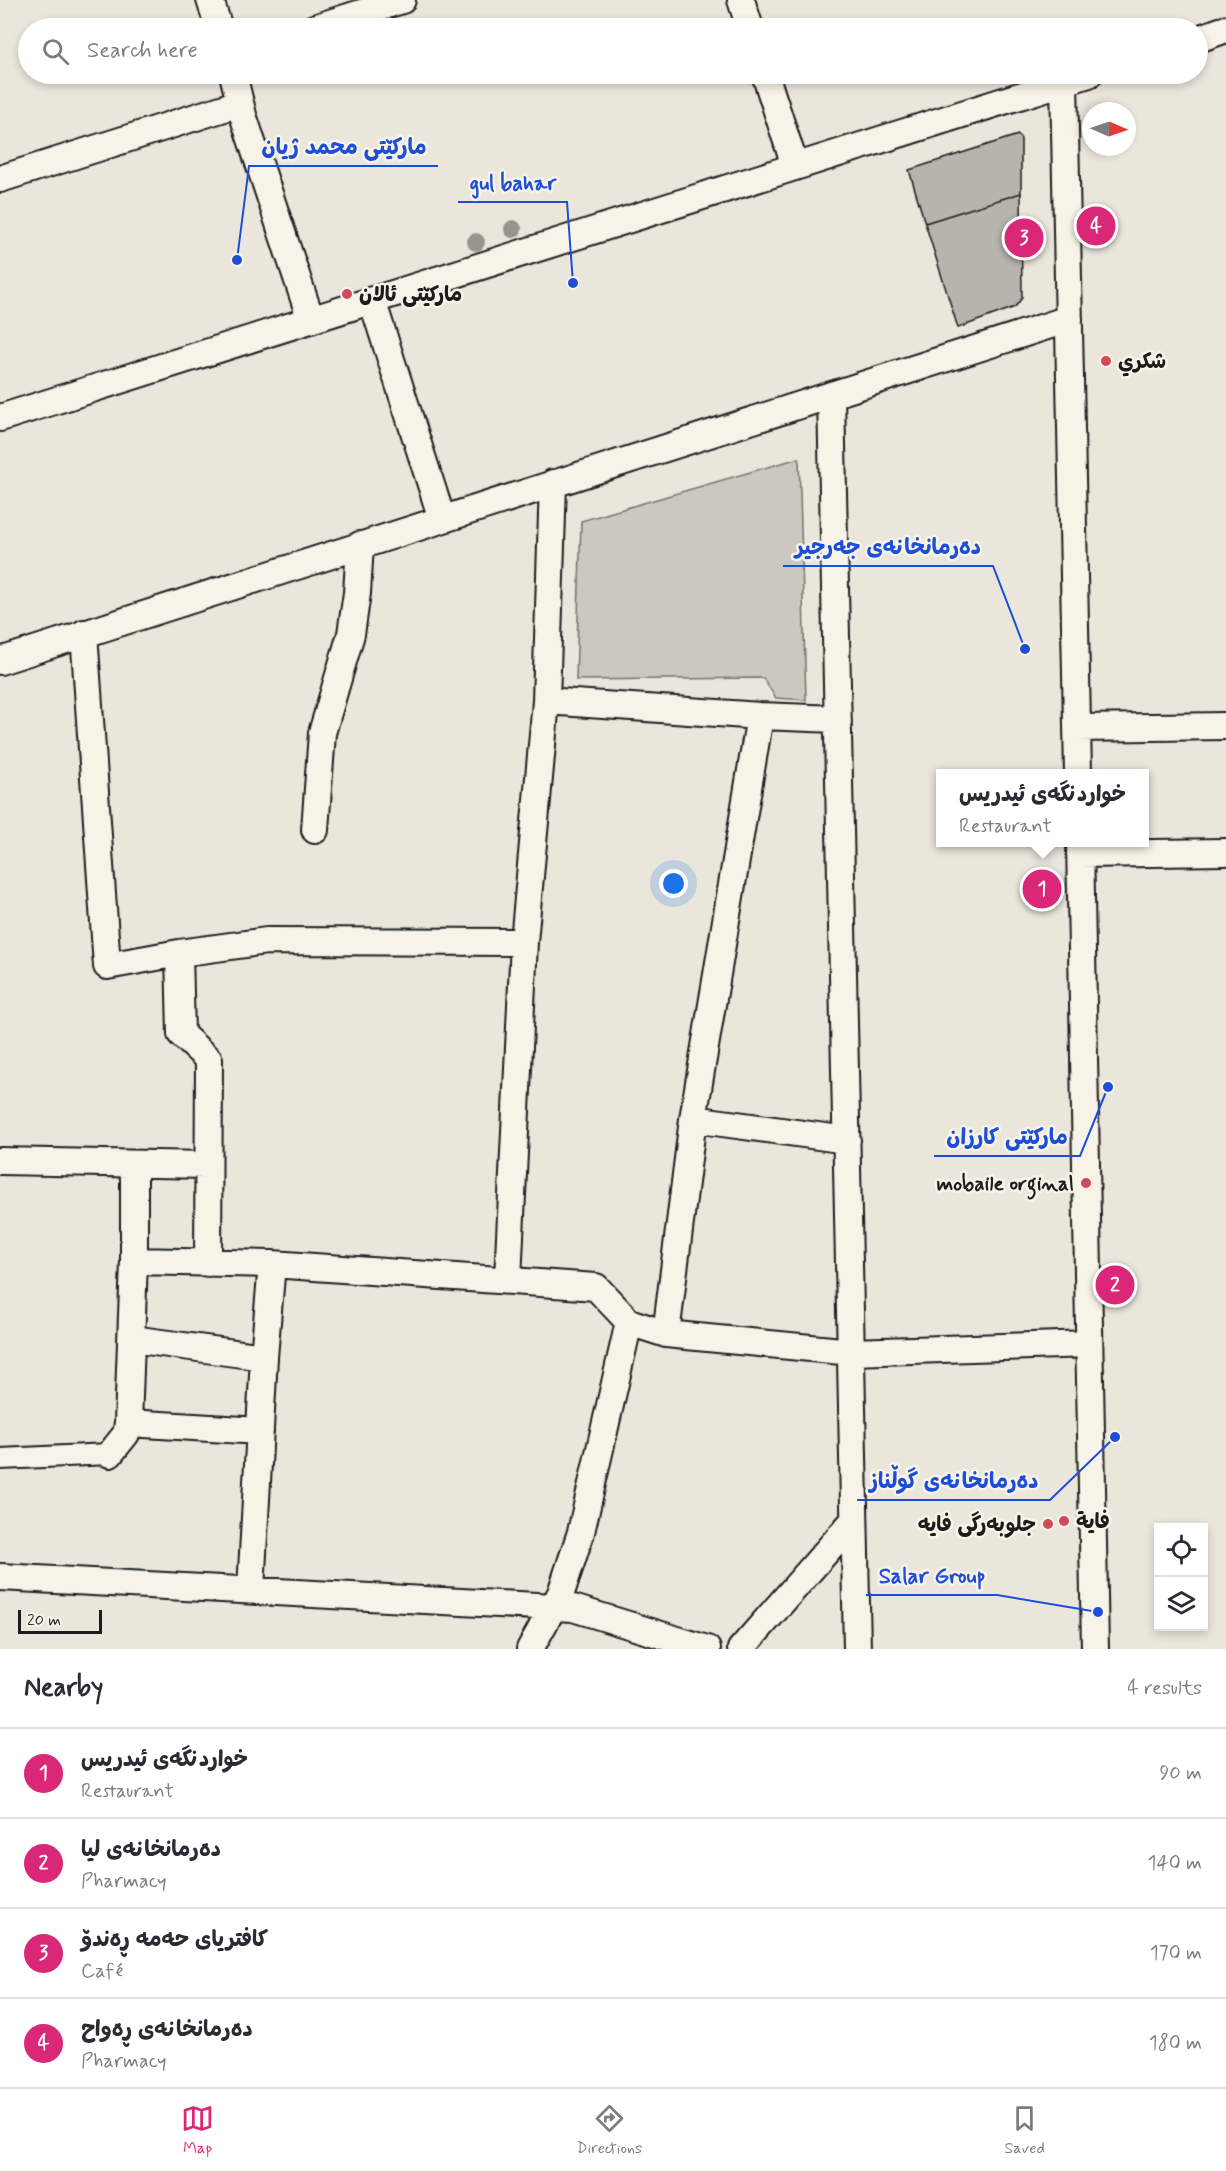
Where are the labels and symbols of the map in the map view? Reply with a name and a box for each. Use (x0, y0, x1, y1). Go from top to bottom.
north arrow (1082, 102, 1136, 156)
callout: مارکێتی محمد ژیان (249, 126, 438, 166)
text: مارکێتی محمد ژیان (262, 134, 426, 162)
callout: gul bahar (458, 162, 567, 202)
text: gul bahar (470, 170, 557, 199)
pin: 4 (1076, 204, 1116, 248)
pin: 3 (1004, 216, 1044, 260)
place label: مارکێتی ئالان (359, 281, 462, 309)
marker: مارکێتی ئالان (340, 287, 354, 301)
place label: شكري (1118, 348, 1166, 377)
marker: شكري (1099, 354, 1113, 368)
callout: دەرمانخانەی جەرجیر (783, 526, 993, 566)
text: دەرمانخانەی جەرجیر (793, 534, 981, 562)
pin: 1 (1022, 866, 1062, 912)
your location (659, 869, 688, 898)
callout: مارکێتی کارزان (934, 1116, 1080, 1156)
text: مارکێتی کارزان (946, 1124, 1068, 1152)
place label: mobaile orginal (937, 1170, 1074, 1200)
marker: mobaile orginal (1079, 1176, 1093, 1190)
pin: 2 (1096, 1262, 1134, 1308)
callout: دەرمانخانەی گوڵناز (857, 1460, 1050, 1500)
text: دەرمانخانەی گوڵناز (868, 1464, 1038, 1496)
place label: فایة (1076, 1508, 1110, 1536)
place label: جلوبەرگی فایە (918, 1511, 1036, 1539)
marker: فایة (1057, 1514, 1071, 1528)
marker: جلوبەرگی فایە (1041, 1517, 1055, 1531)
callout: Salar Group (866, 1555, 997, 1595)
text: Salar Group (879, 1563, 985, 1591)
scale bar (18, 1607, 102, 1634)

